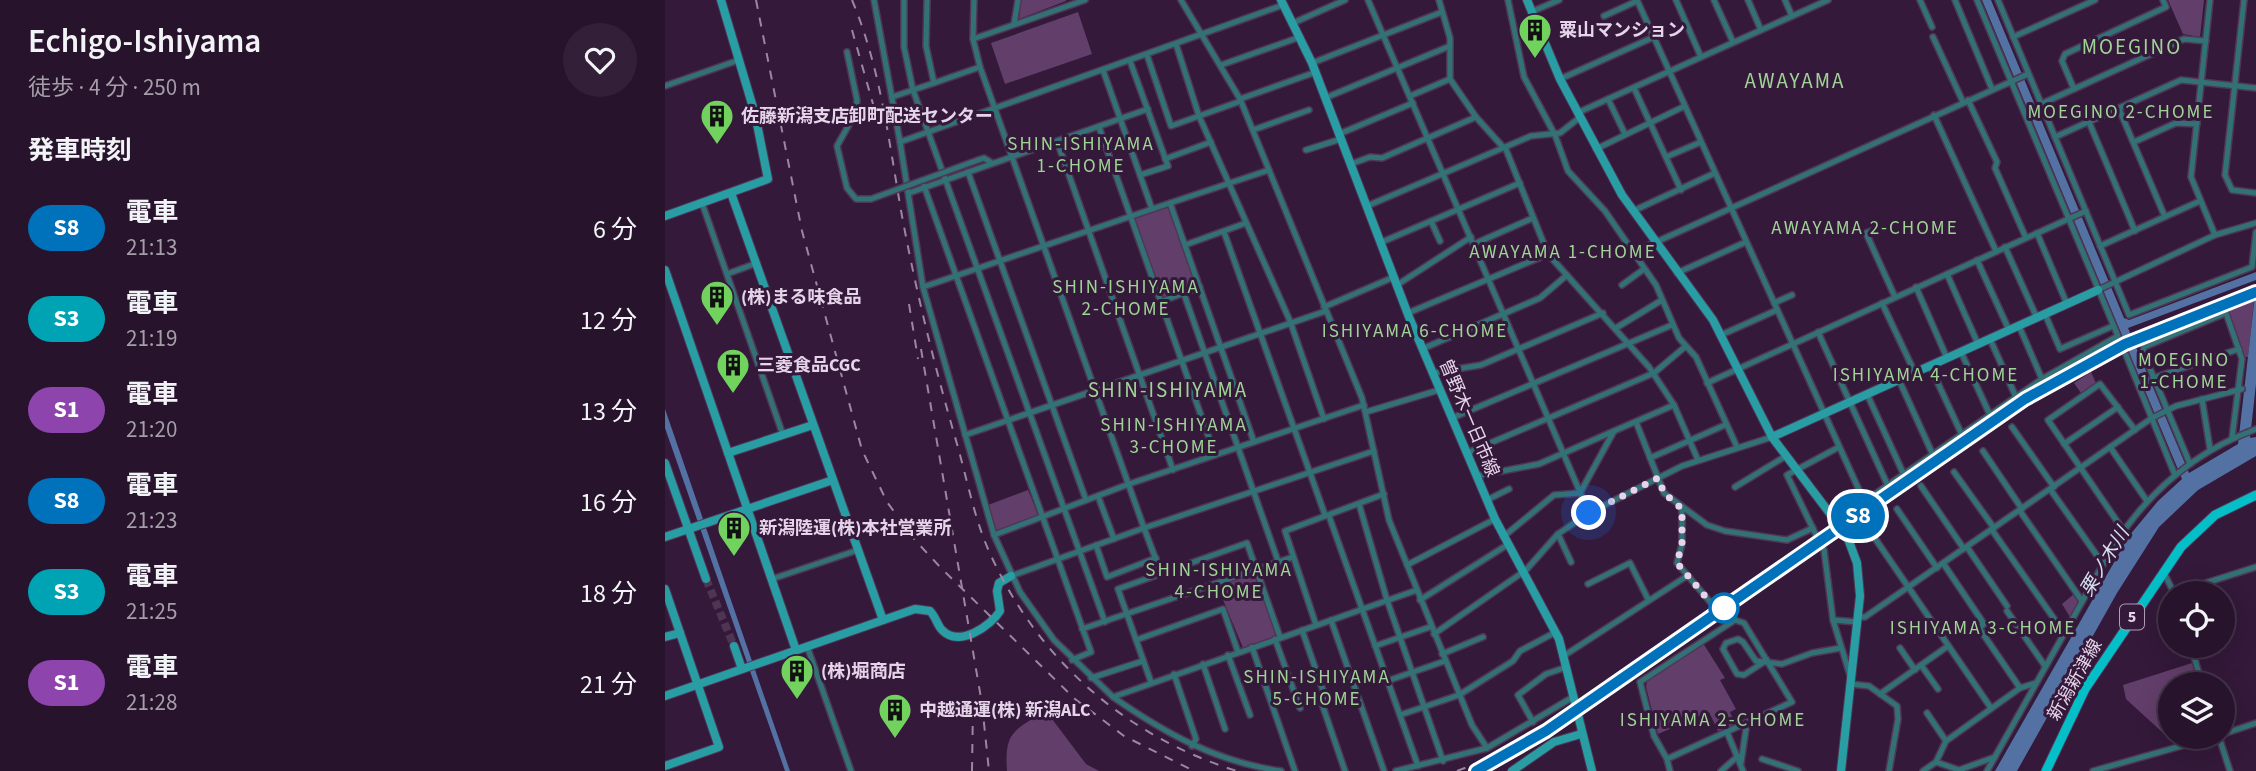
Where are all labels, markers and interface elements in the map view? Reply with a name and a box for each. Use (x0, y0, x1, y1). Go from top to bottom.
building icon: 粟山マンション (1516, 11, 1554, 60)
text: Echigo-Ishiyama (28, 18, 261, 65)
place label: 粟山マンション (1559, 18, 1685, 43)
button: heart (563, 23, 637, 97)
district label: MOEGINO (2082, 32, 2182, 62)
district label: AWAYAMA (1745, 66, 1845, 96)
text: 徒歩 · 4 分 · 250 m (28, 71, 201, 104)
building icon: 佐藤新潟支店卸町配送センター (698, 97, 736, 146)
district label: MOEGINO 2-CHOME (2028, 99, 2214, 126)
place label: 佐藤新潟支店卸町配送センター (741, 104, 993, 129)
district label: SHIN-ISHIYAMA 1-CHOME (1007, 131, 1155, 180)
text: 発車時刻 (28, 132, 132, 169)
text: 電車 (126, 194, 178, 231)
text: S8 (53, 210, 80, 245)
text: 6 分 (593, 211, 637, 248)
district label: AWAYAMA 2-CHOME (1771, 215, 1959, 242)
text: 21:13 (126, 231, 177, 264)
district label: AWAYAMA 1-CHOME (1469, 239, 1657, 266)
district label: SHIN-ISHIYAMA 2-CHOME (1052, 274, 1200, 323)
building icon: (株)まる味食品 (698, 278, 736, 327)
text: 電車 (126, 285, 178, 322)
place label: (株)まる味食品 (741, 285, 861, 310)
text: S3 (53, 301, 80, 336)
text: 12 分 (580, 302, 637, 339)
district label: ISHIYAMA 6-CHOME (1322, 318, 1508, 345)
text: 21:19 (126, 322, 177, 355)
building icon: 三菱食品CGC (714, 346, 752, 395)
district label: MOEGINO 1-CHOME (2138, 347, 2230, 396)
place label: 三菱食品CGC (757, 353, 861, 378)
street label: 曽野木一日市線 (1433, 355, 1505, 481)
district label: ISHIYAMA 4-CHOME (1833, 362, 2019, 389)
district label: SHIN-ISHIYAMA (1088, 375, 1248, 405)
text: 電車 (126, 376, 178, 413)
text: S1 (53, 392, 80, 427)
text: 13 分 (580, 393, 637, 430)
district label: SHIN-ISHIYAMA 3-CHOME (1100, 412, 1248, 461)
text: 21:20 (126, 413, 177, 446)
text: 電車 (126, 467, 178, 504)
text: S8 (53, 483, 80, 518)
text: 16 分 (580, 484, 637, 521)
line badge: S8 (1827, 493, 1889, 539)
your location (1571, 495, 1606, 530)
text: S8 (1845, 498, 1871, 533)
text: 21:23 (126, 504, 177, 537)
building icon: 新潟陸運(株)本社営業所 (715, 509, 753, 558)
place label: 新潟陸運(株)本社営業所 (759, 516, 951, 541)
water label: 栗ノ木川 (2074, 521, 2137, 602)
district label: SHIN-ISHIYAMA 4-CHOME (1145, 557, 1293, 606)
text: 電車 (126, 558, 178, 595)
text: S3 (53, 574, 80, 609)
text: 18 分 (580, 575, 637, 612)
map controls (2158, 581, 2235, 749)
button: locate (2158, 581, 2235, 658)
unlabelled marker (1709, 593, 1739, 623)
text: 21:25 (126, 595, 177, 628)
road number: 5 (2120, 604, 2144, 630)
district label: ISHIYAMA 3-CHOME (1890, 615, 2076, 642)
street label: 新潟新津線 (2042, 635, 2108, 725)
text: 電車 (126, 649, 178, 686)
building icon: (株)堀商店 (778, 652, 816, 701)
place label: (株)堀商店 (821, 659, 905, 684)
district label: SHIN-ISHIYAMA 5-CHOME (1243, 664, 1391, 713)
text: S1 (53, 665, 80, 700)
text: 21 分 (580, 666, 637, 703)
button: layers (2158, 672, 2235, 749)
text: 21:28 (126, 686, 177, 719)
building icon: 中越通運(株) 新潟ALC (876, 691, 914, 740)
place label: 中越通運(株) 新潟ALC (919, 698, 1091, 723)
district label: ISHIYAMA 2-CHOME (1620, 707, 1806, 734)

